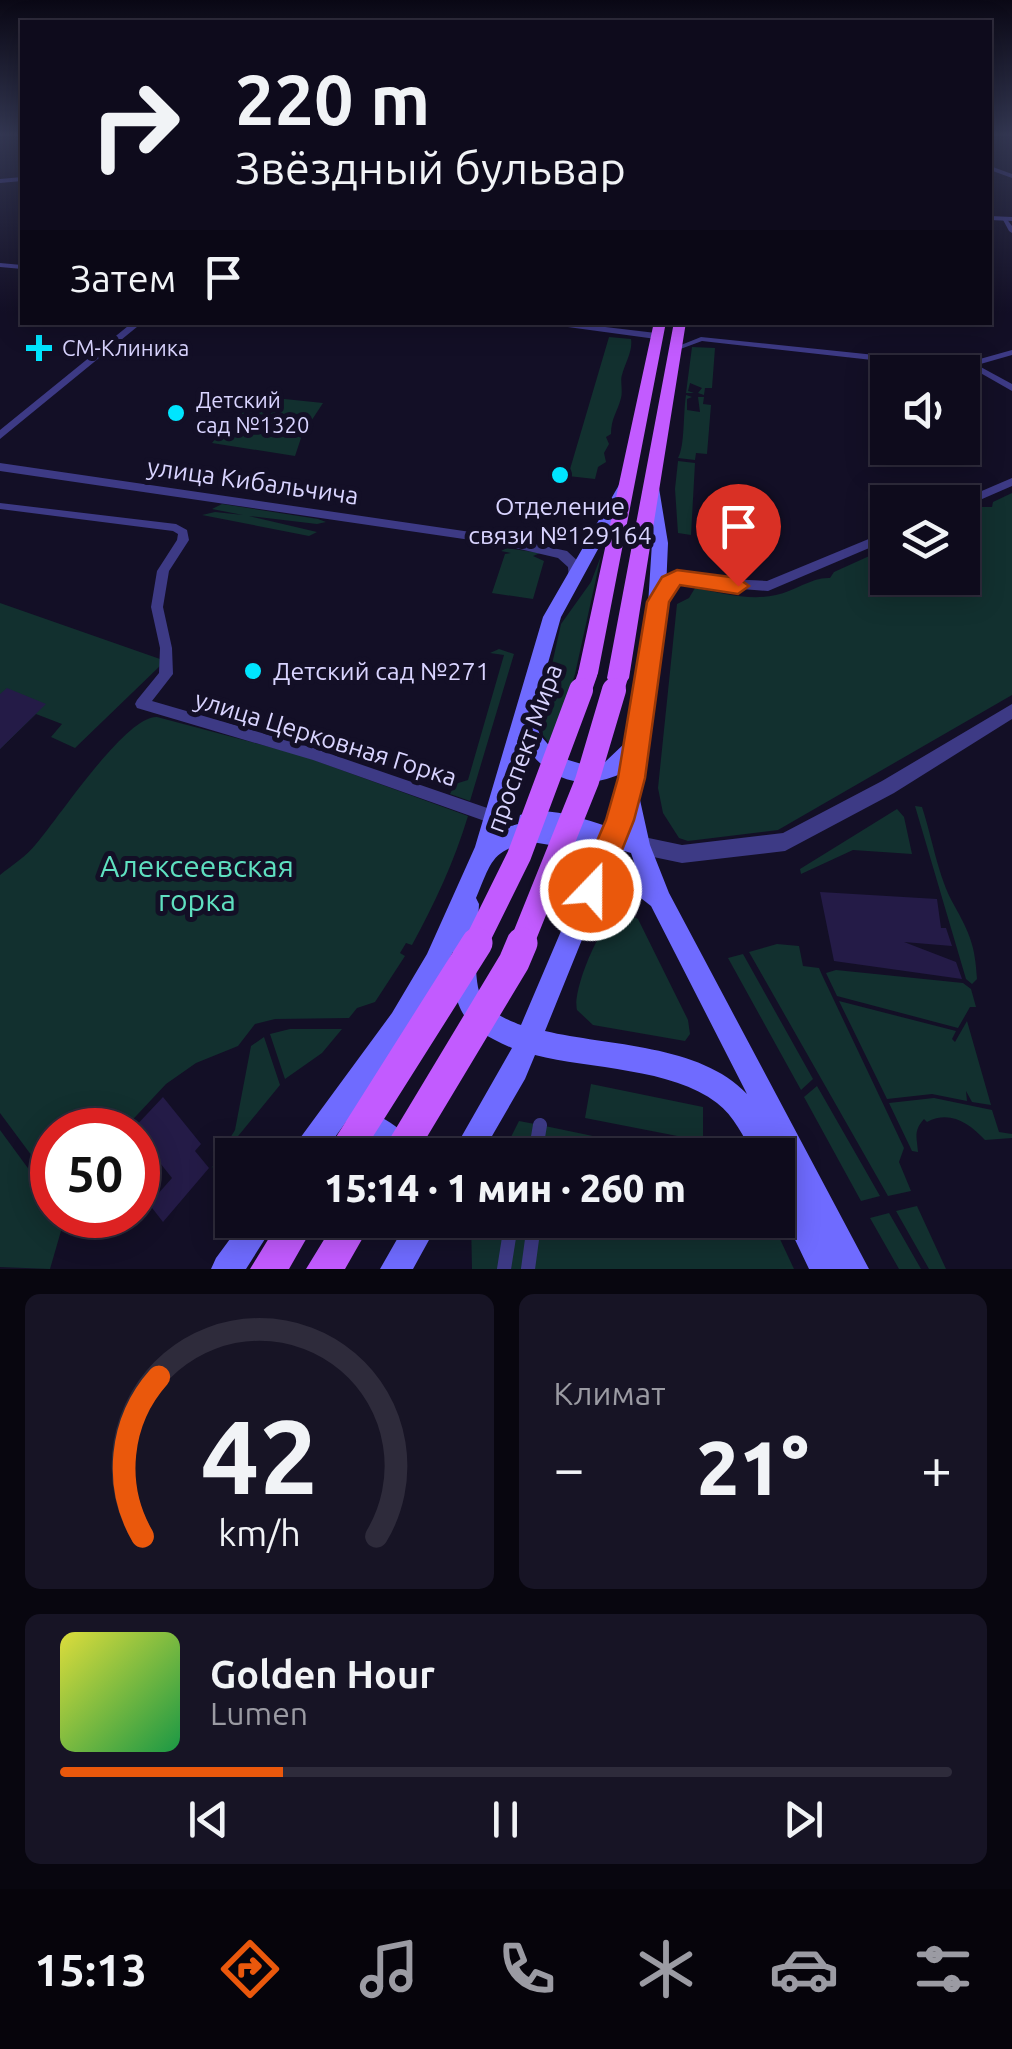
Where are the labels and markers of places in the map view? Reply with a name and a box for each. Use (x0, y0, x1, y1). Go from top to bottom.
marker: СМ-Клиника (26, 335, 52, 361)
place label: СМ-Клиника (62, 335, 189, 360)
place label: Детский сад №1320 (196, 387, 309, 437)
marker: Детский сад №1320 (165, 402, 187, 424)
marker: Отделение связи №129164 (549, 464, 571, 486)
pin (696, 484, 781, 587)
place label: Отделение связи №129164 (468, 492, 652, 549)
place label: Детский сад №271 (273, 657, 490, 685)
marker: Детский сад №271 (242, 660, 264, 682)

